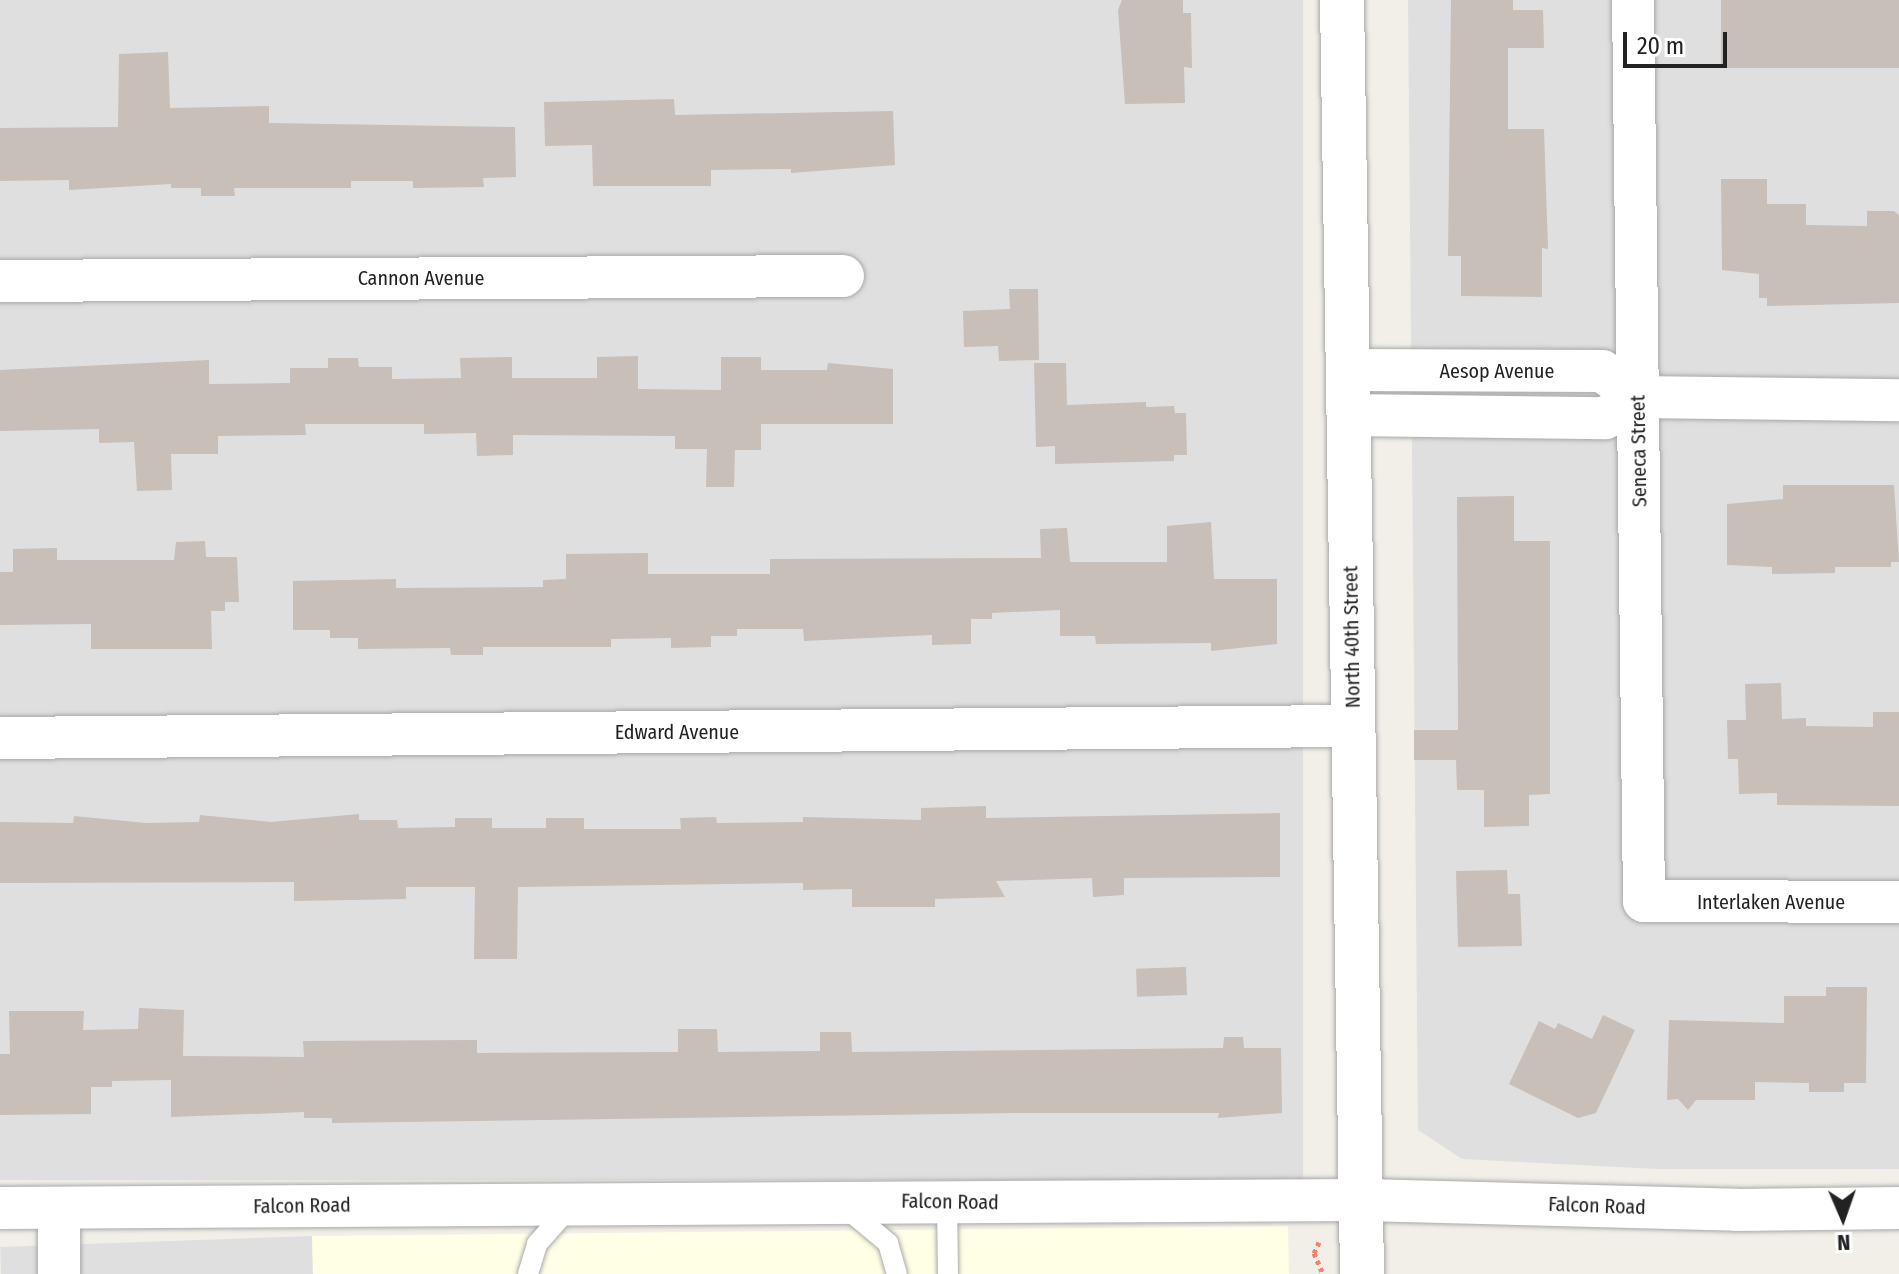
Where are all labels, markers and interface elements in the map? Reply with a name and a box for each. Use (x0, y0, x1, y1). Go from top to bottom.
scale bar (1627, 16, 1731, 66)
text: 20 m (1637, 32, 1684, 60)
street label: Cannon Avenue (358, 266, 484, 290)
street label: Aesop Avenue (1440, 359, 1554, 383)
street label: Seneca Street (1626, 395, 1652, 507)
street label: North 40th Street (1339, 566, 1365, 708)
street label: Edward Avenue (615, 720, 739, 744)
street label: Interlaken Avenue (1697, 890, 1845, 914)
north arrow (1803, 1178, 1883, 1258)
street label: Falcon Road (901, 1189, 999, 1215)
street label: Falcon Road (1548, 1192, 1646, 1220)
street label: Falcon Road (253, 1193, 351, 1219)
text: N (1837, 1229, 1851, 1256)

